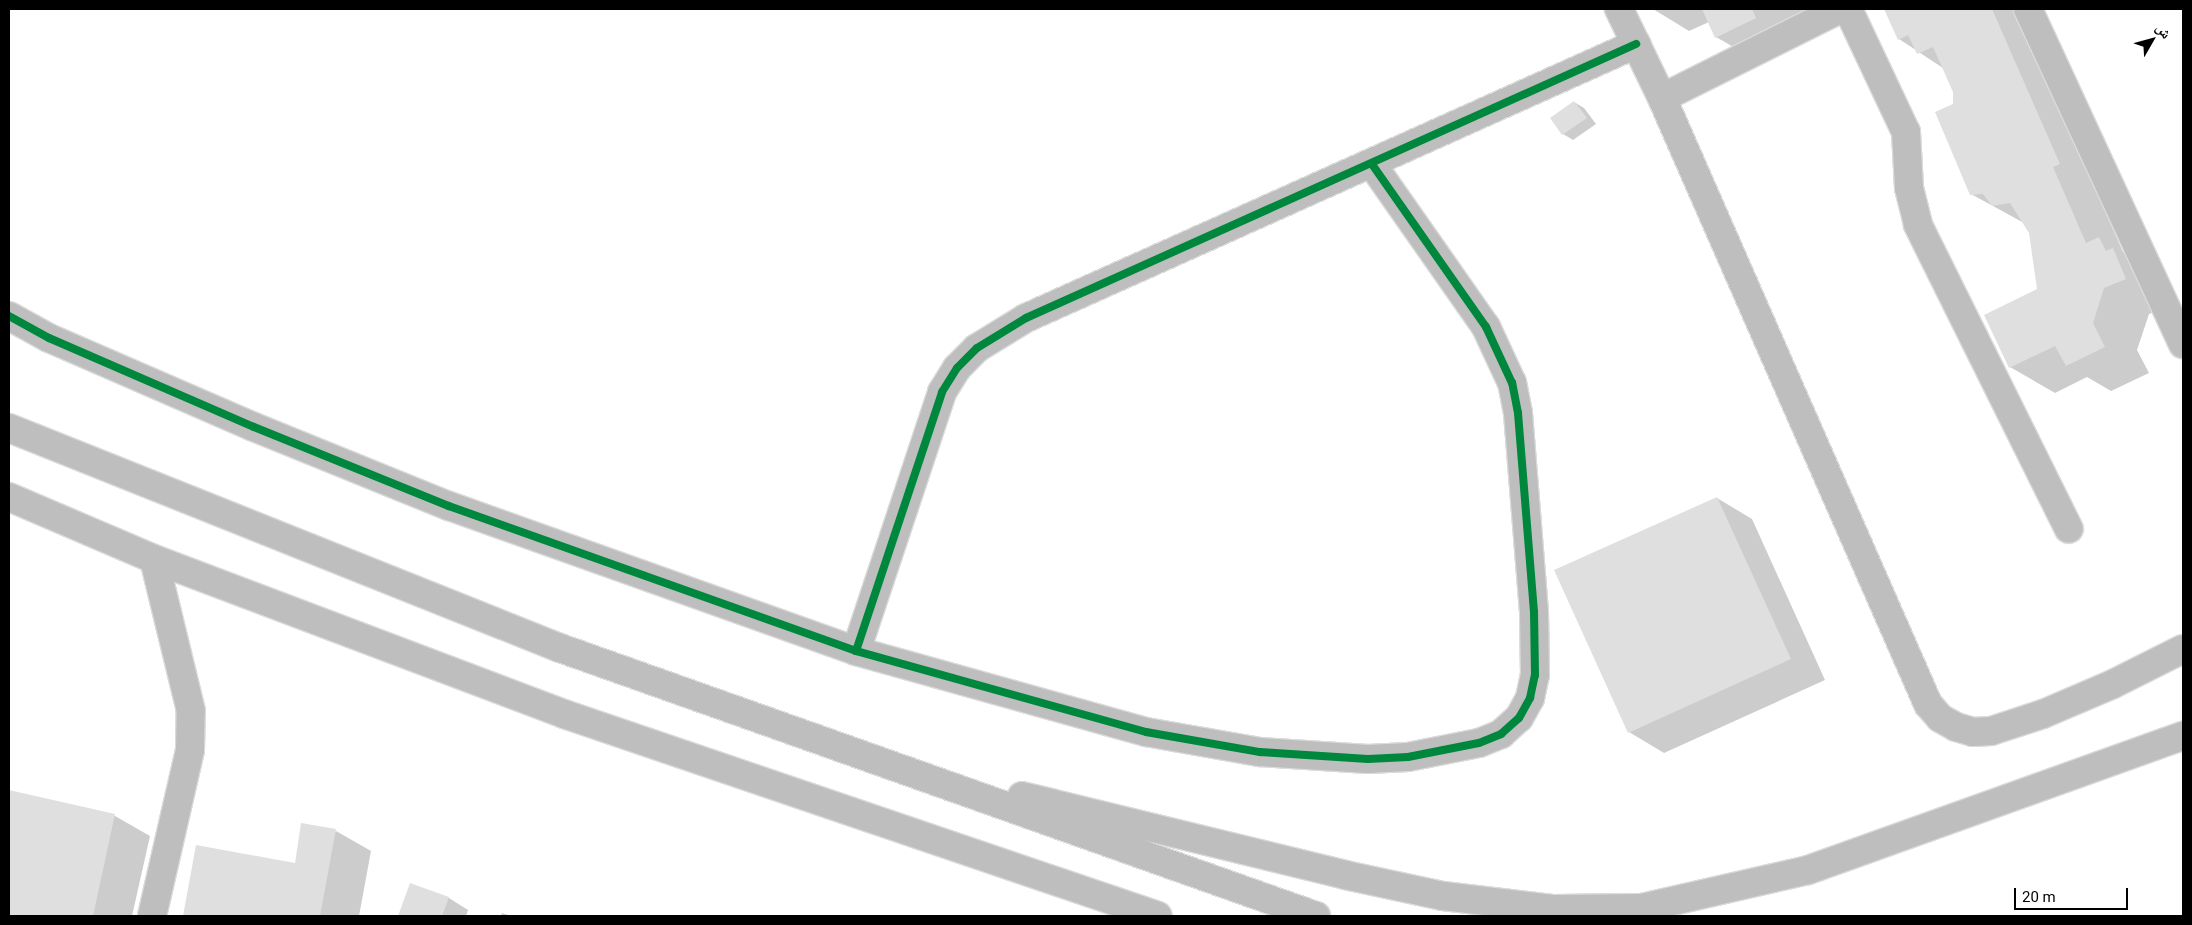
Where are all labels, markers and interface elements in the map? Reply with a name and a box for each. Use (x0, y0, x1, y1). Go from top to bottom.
north arrow (2127, 15, 2177, 65)
text: ش (2153, 20, 2175, 42)
scale bar (2017, 878, 2131, 910)
text: 20 m (2022, 888, 2056, 906)

